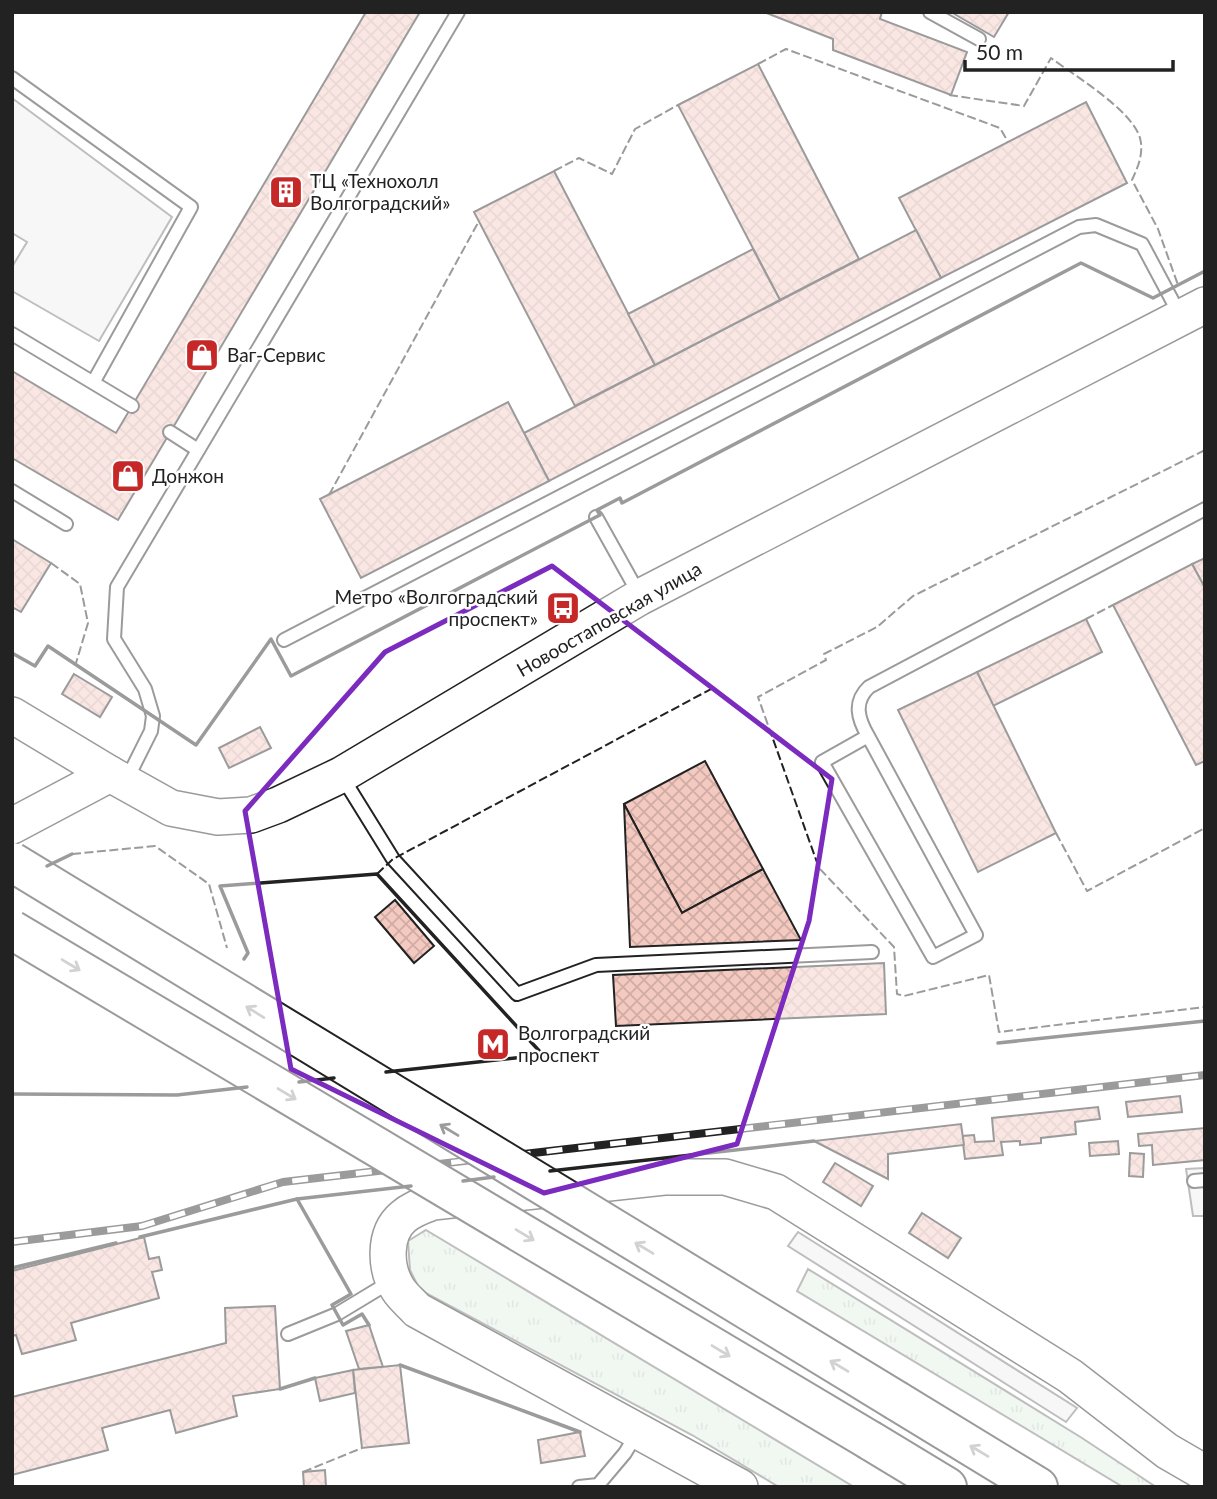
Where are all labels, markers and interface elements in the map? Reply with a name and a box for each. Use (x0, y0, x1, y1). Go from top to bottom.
scale bar (965, 28, 1173, 72)
text: 50 m (976, 39, 1023, 64)
place label: ТЦ «Технохолл Волгоградский» (310, 169, 450, 214)
building icon: ТЦ «Технохолл Волгоградский» (267, 173, 305, 211)
shop icon: Ваг-Сервис (183, 336, 221, 374)
place label: Ваг-Сервис (227, 343, 326, 366)
shop icon: Донжон (109, 457, 147, 495)
place label: Донжон (152, 464, 224, 487)
street label: Новоостаповская улица (512, 556, 705, 681)
place label: Метро «Волгоградский проспект» (335, 585, 538, 630)
bus stop icon: Метро «Волгоградский проспект» (544, 589, 582, 627)
one-way arrow (60, 958, 80, 972)
one-way arrow (246, 1004, 266, 1018)
place label: Волгоградский проспект (518, 1021, 650, 1066)
metro station icon: Волгоградский проспект (474, 1025, 512, 1063)
one-way arrow (277, 1087, 297, 1101)
one-way arrow (440, 1123, 460, 1137)
one-way arrow (515, 1228, 535, 1242)
one-way arrow (634, 1241, 654, 1255)
one-way arrow (710, 1345, 730, 1359)
one-way arrow (829, 1358, 849, 1372)
one-way arrow (970, 1444, 990, 1458)

